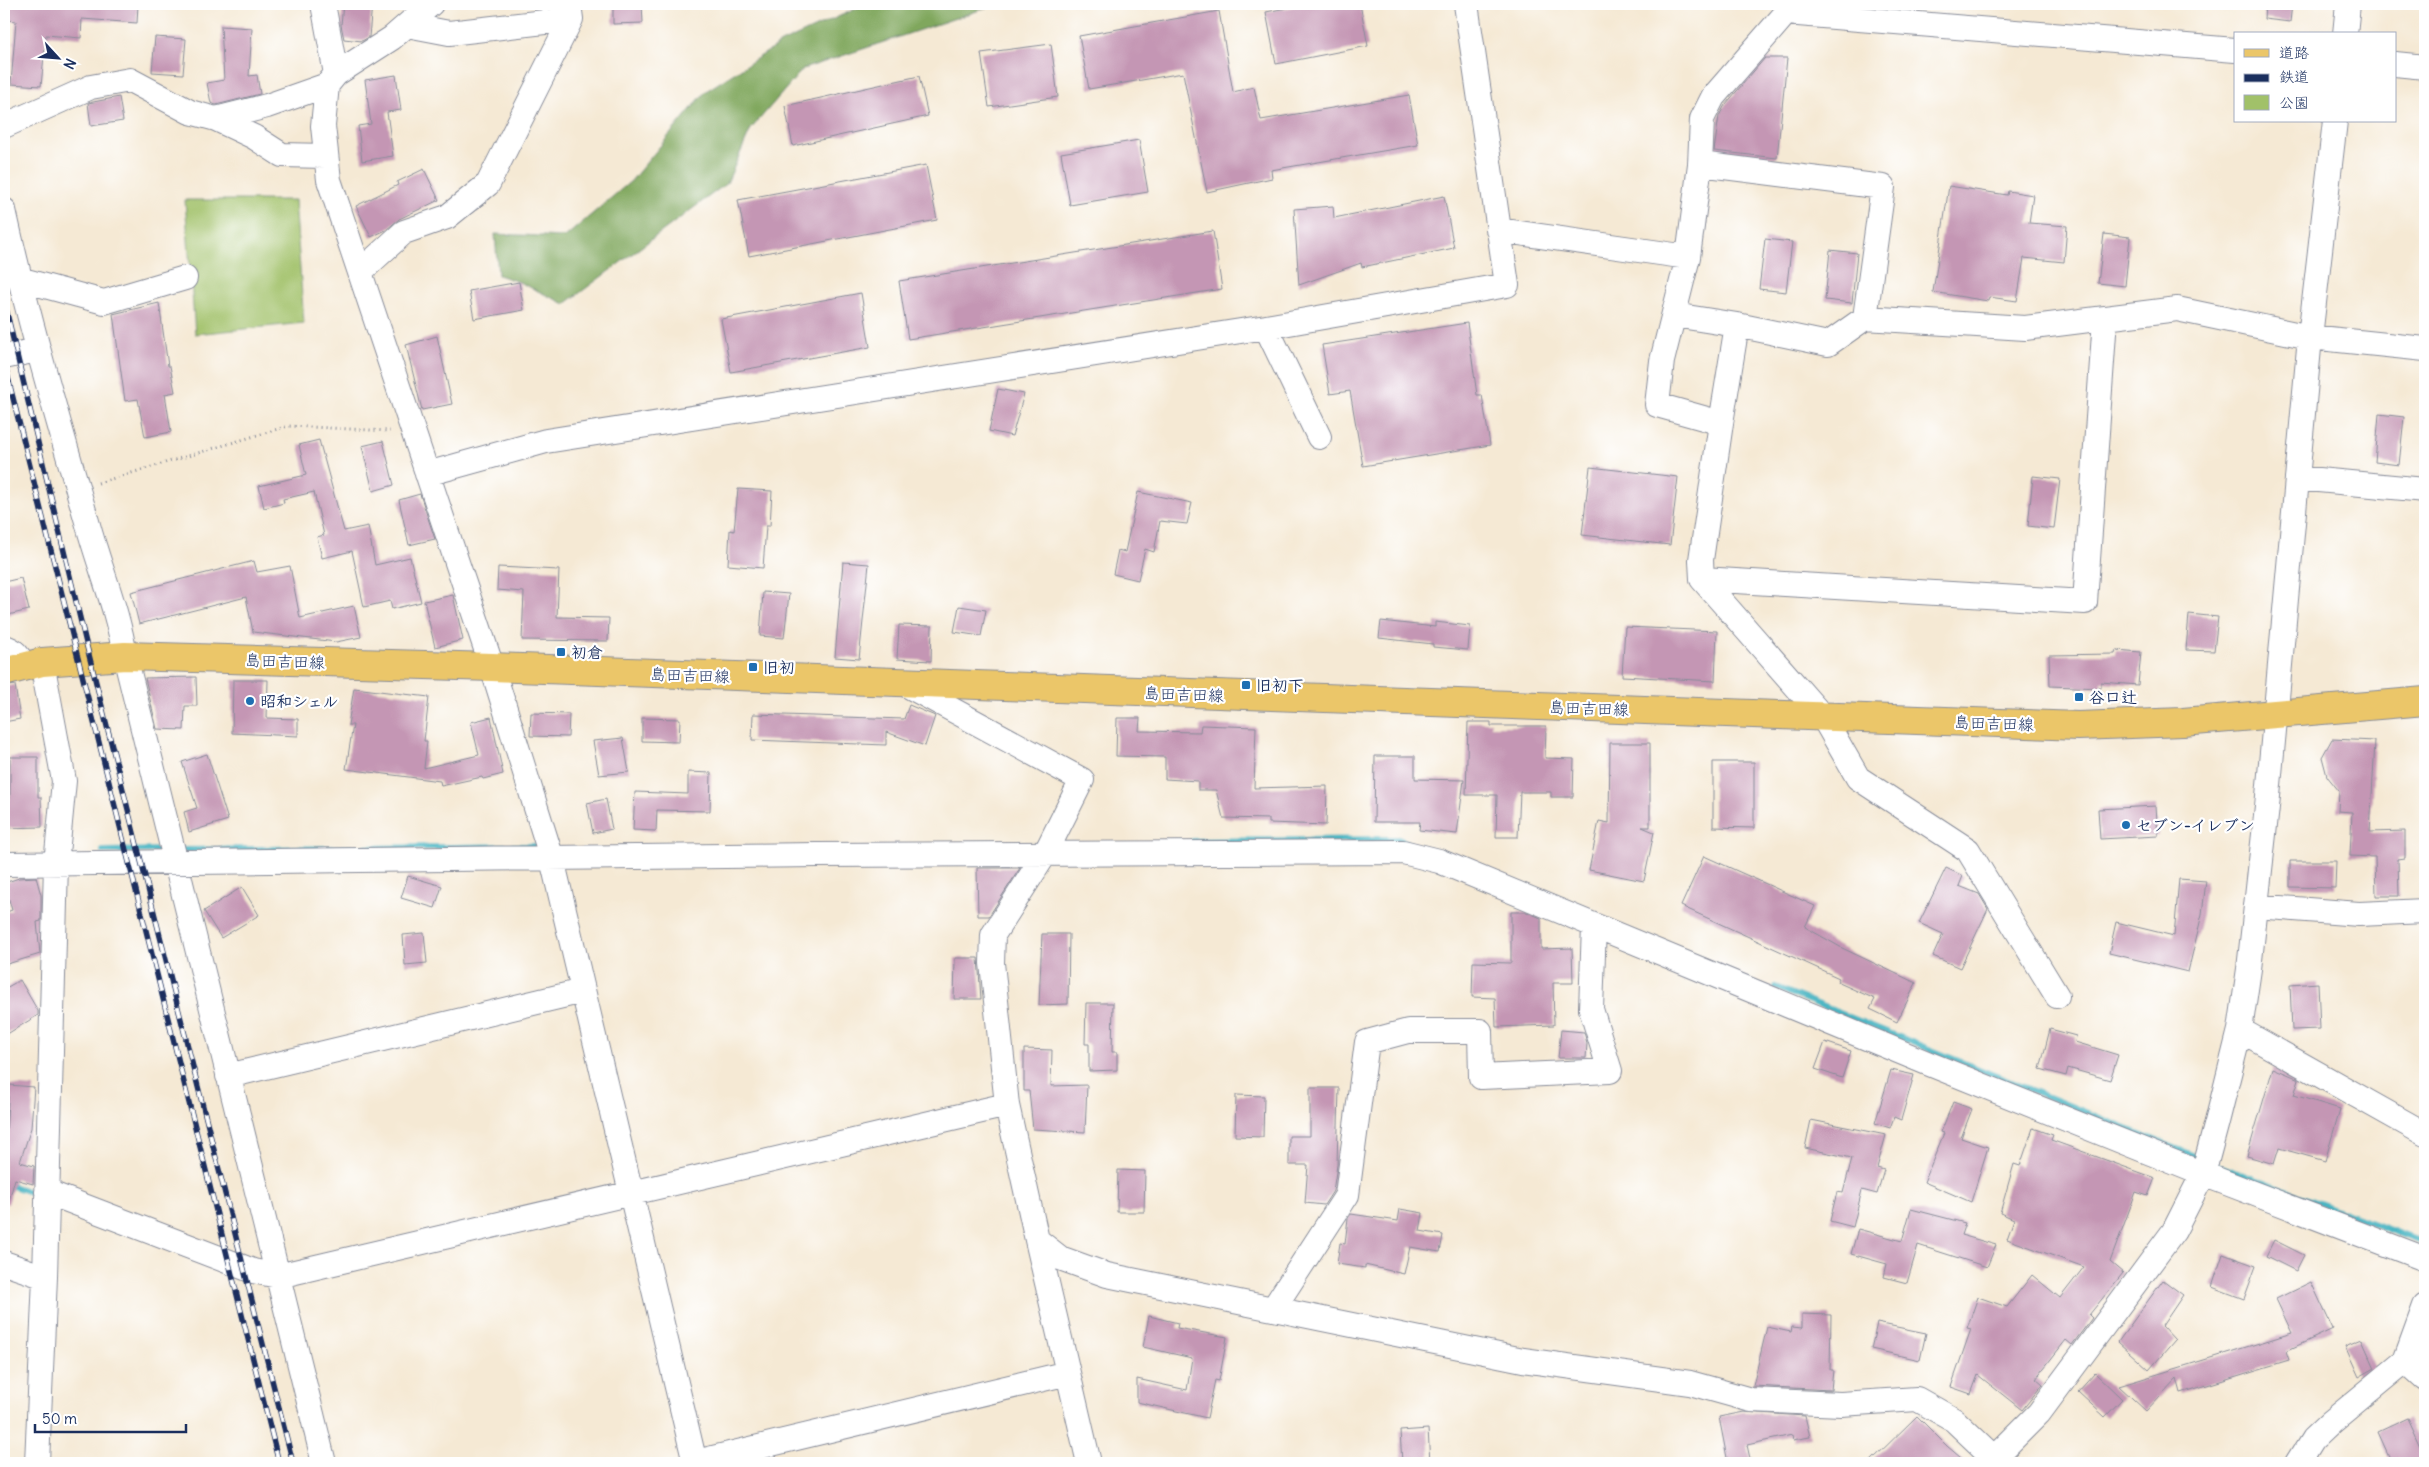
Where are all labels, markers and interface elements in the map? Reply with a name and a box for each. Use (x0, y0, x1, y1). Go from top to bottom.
north arrow (32, 32, 82, 82)
legend (2234, 32, 2396, 122)
text: 道路 (2279, 43, 2309, 62)
text: N (59, 55, 80, 72)
text: 鉄道 (2279, 67, 2309, 86)
text: 公園 (2279, 93, 2309, 112)
place label: 初倉 (571, 642, 603, 662)
marker: 初倉 (555, 646, 567, 658)
street label: 島田吉田線 (245, 650, 325, 672)
place label: 旧初 (763, 657, 795, 677)
marker: 旧初 (747, 661, 759, 673)
street label: 島田吉田線 (650, 664, 730, 686)
place label: 旧初下 (1256, 675, 1304, 695)
marker: 旧初下 (1240, 679, 1252, 691)
street label: 島田吉田線 (1144, 683, 1224, 705)
place label: 谷口辻 (2089, 687, 2137, 707)
place label: 昭和シェル (260, 691, 339, 711)
marker: 谷口辻 (2073, 691, 2085, 703)
marker: 昭和シェル (244, 695, 256, 707)
street label: 島田吉田線 (1549, 697, 1629, 719)
street label: 島田吉田線 (1954, 712, 2034, 734)
place label: セブン-イレブン (2136, 815, 2255, 835)
marker: セブン-イレブン (2120, 819, 2132, 831)
scale bar (35, 1402, 186, 1434)
text: 50 m (42, 1409, 77, 1428)

